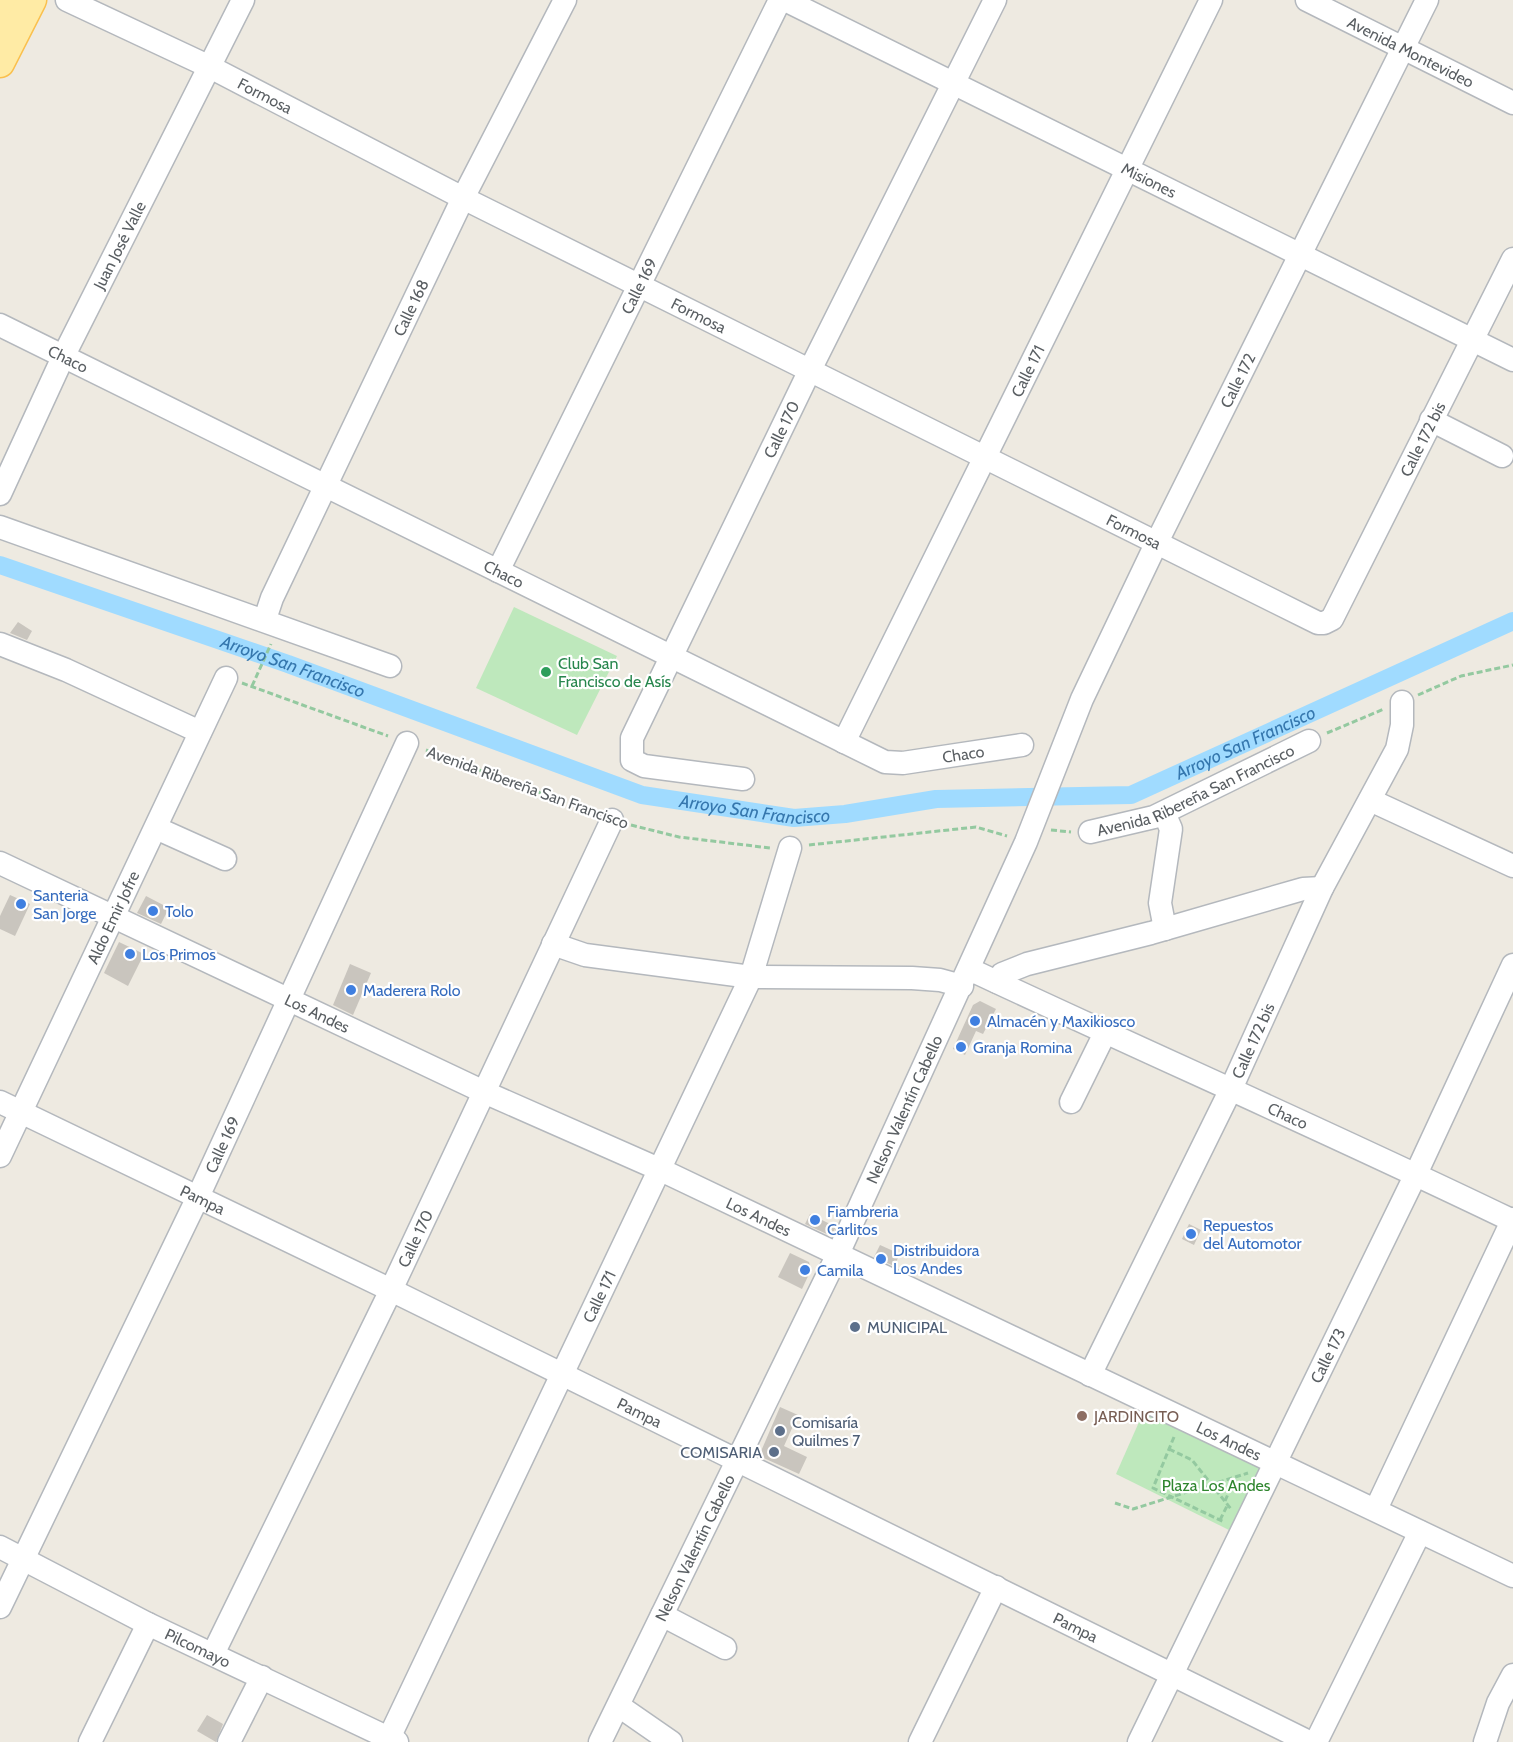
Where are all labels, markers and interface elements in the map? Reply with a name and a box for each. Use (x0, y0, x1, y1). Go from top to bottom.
street label: Avenida Montevideo (1344, 13, 1477, 92)
street label: Formosa (234, 74, 296, 118)
street label: Misiones (1118, 159, 1180, 202)
street label: Juan José Valle (89, 198, 150, 294)
street label: Calle 169 (617, 255, 661, 317)
street label: Calle 168 (389, 276, 433, 339)
street label: Formosa (668, 294, 729, 337)
street label: Chaco (45, 341, 91, 377)
street label: Calle 171 (1007, 342, 1049, 400)
street label: Calle 172 (1216, 350, 1260, 411)
street label: Calle 170 (760, 398, 804, 461)
street label: Calle 172 bis (1396, 398, 1450, 480)
street label: Formosa (1103, 510, 1164, 554)
street label: Chaco (481, 556, 527, 592)
water label: Arroyo San Francisco (217, 630, 368, 703)
place label: Club San Francisco de Asís (558, 654, 672, 691)
marker: Club San Francisco de Asís (539, 665, 553, 679)
water label: Arroyo San Francisco (1171, 701, 1319, 785)
street label: Avenida Ribereña San Francisco (1095, 741, 1298, 840)
street label: Avenida Ribereña San Francisco (425, 742, 631, 833)
street label: Chaco (941, 742, 986, 767)
water label: Arroyo San Francisco (677, 790, 831, 829)
street label: Aldo Emir Jofre (83, 868, 143, 967)
place label: Santeria San Jorge (33, 886, 96, 923)
marker: Santeria San Jorge (14, 897, 28, 911)
place label: Tolo (165, 902, 194, 921)
marker: Tolo (146, 904, 160, 918)
place label: Los Primos (142, 945, 216, 964)
marker: Los Primos (123, 947, 137, 961)
place label: Maderera Rolo (363, 981, 461, 1000)
marker: Maderera Rolo (344, 983, 358, 997)
street label: Los Andes (282, 990, 353, 1037)
street label: Calle 172 bis (1228, 1000, 1279, 1082)
place label: Almacén y Maxikiosco (987, 1012, 1135, 1031)
marker: Almacén y Maxikiosco (968, 1014, 982, 1028)
street label: Nelson Valentín Cabello (862, 1032, 947, 1187)
place label: Granja Romina (973, 1038, 1072, 1057)
marker: Granja Romina (954, 1040, 968, 1054)
street label: Chaco (1265, 1099, 1311, 1134)
street label: Calle 169 (201, 1113, 244, 1176)
street label: Pampa (177, 1181, 228, 1219)
street label: Los Andes (723, 1193, 794, 1241)
place label: Fiambreria Carlitos (827, 1202, 899, 1239)
street label: Calle 170 (394, 1207, 437, 1271)
marker: Fiambreria Carlitos (808, 1213, 822, 1227)
place label: Repuestos del Automotor (1203, 1216, 1302, 1253)
marker: Repuestos del Automotor (1184, 1227, 1198, 1241)
place label: Distribuidora Los Andes (893, 1241, 980, 1278)
marker: Distribuidora Los Andes (874, 1252, 888, 1266)
place label: Camila (817, 1261, 864, 1280)
marker: Camila (798, 1263, 812, 1277)
street label: Calle 171 (579, 1268, 620, 1326)
place label: MUNICIPAL (867, 1318, 947, 1337)
marker: MUNICIPAL (848, 1320, 862, 1334)
street label: Calle 173 (1307, 1325, 1349, 1386)
street label: Pampa (614, 1394, 665, 1432)
place label: JARDINCITO (1093, 1407, 1179, 1426)
marker: JARDINCITO (1075, 1409, 1089, 1423)
place label: Comisaría Quilmes 7 (792, 1413, 860, 1450)
street label: Los Andes (1193, 1418, 1264, 1465)
marker: Comisaría Quilmes 7 (773, 1424, 787, 1438)
place label: COMISARIA (680, 1443, 762, 1462)
marker: COMISARIA (767, 1445, 781, 1459)
street label: Nelson Valentín Cabello (651, 1471, 739, 1625)
park label: Plaza Los Andes (1162, 1476, 1271, 1495)
street label: Pampa (1050, 1609, 1101, 1647)
street label: Pilcomayo (162, 1624, 234, 1672)

